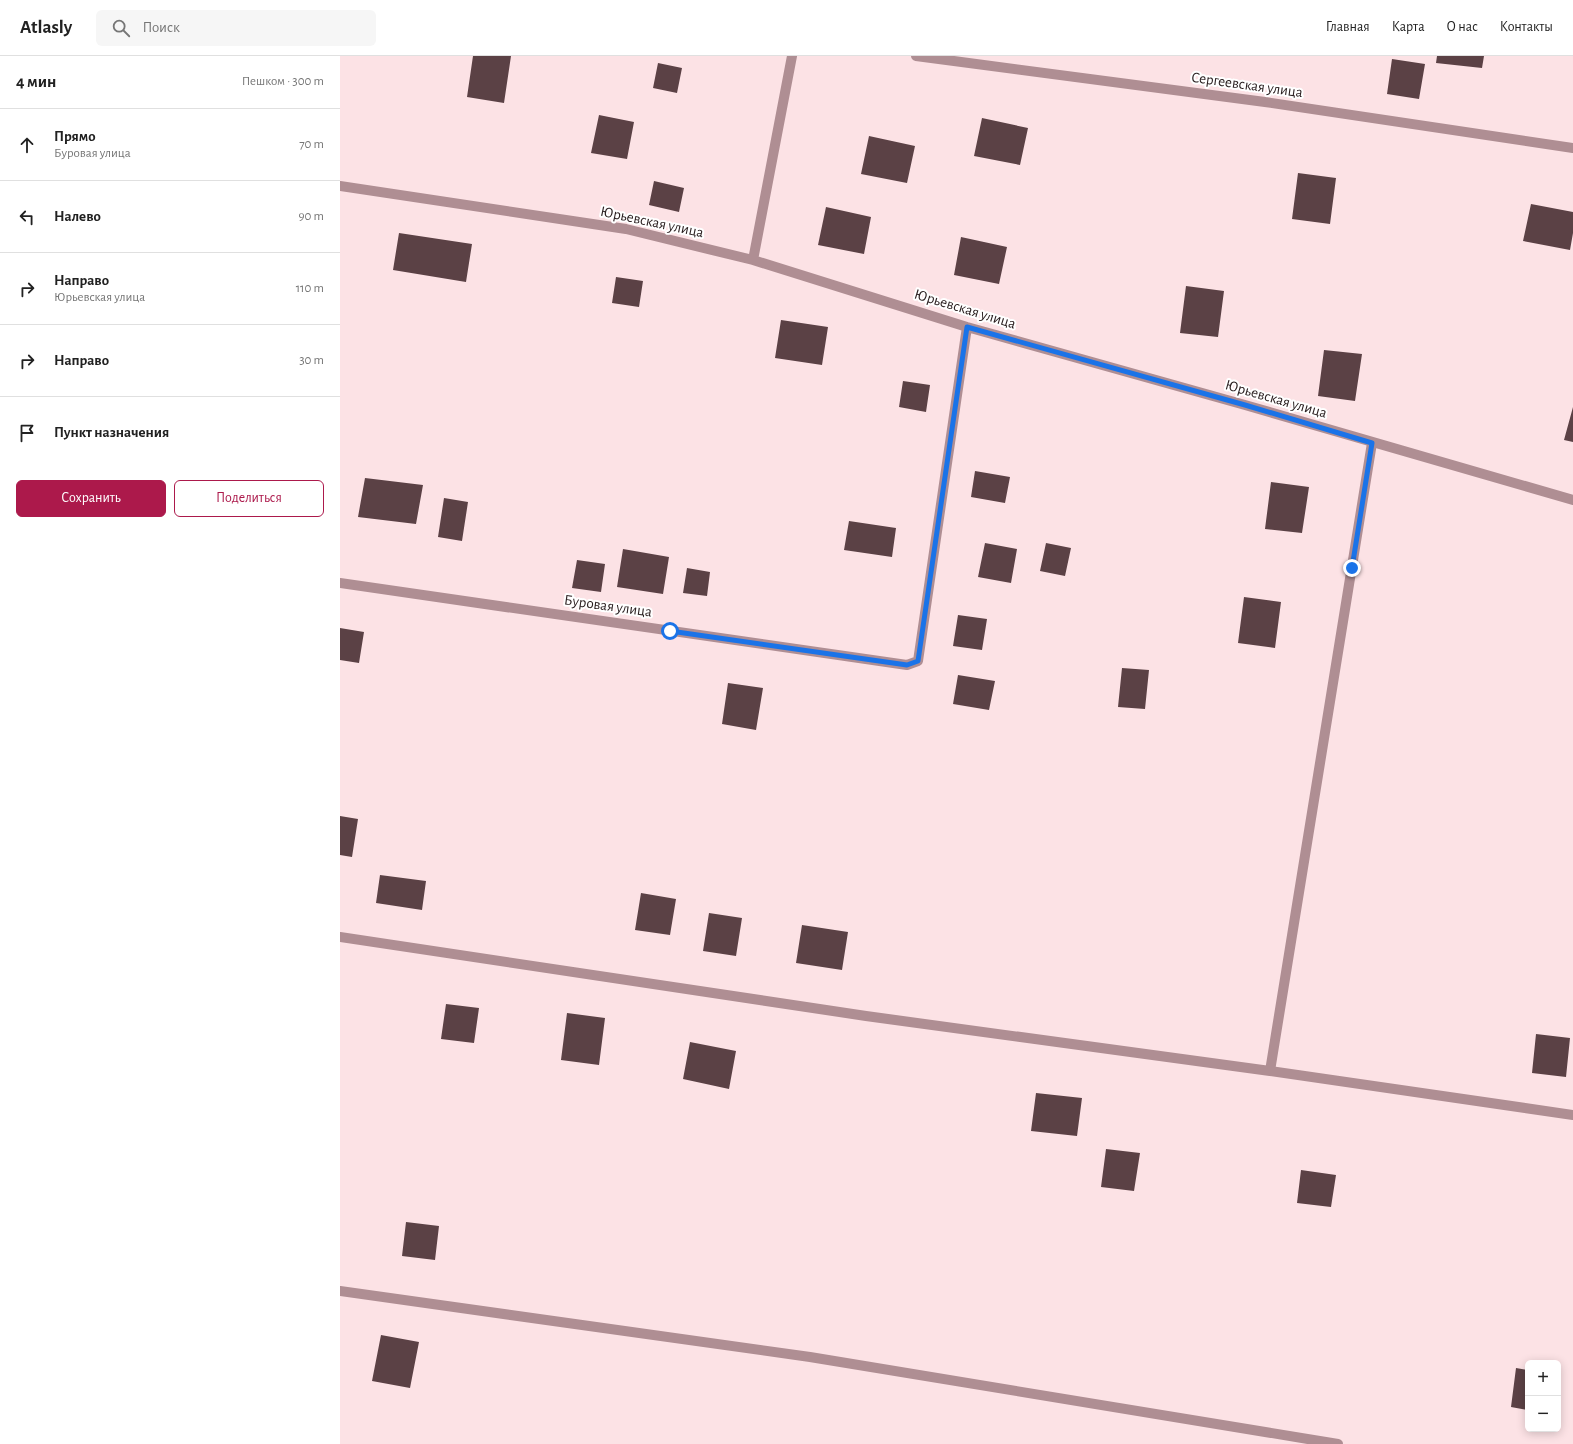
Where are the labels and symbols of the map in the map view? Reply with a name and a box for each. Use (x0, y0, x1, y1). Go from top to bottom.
street label: Сергеевская улица (1190, 70, 1304, 100)
street label: Юрьевская улица (599, 204, 705, 240)
street label: Юрьевская улица (912, 286, 1018, 332)
street label: Юрьевская улица (1223, 377, 1329, 421)
route end (1343, 559, 1361, 577)
street label: Буровая улица (563, 592, 653, 620)
route start (661, 622, 679, 640)

